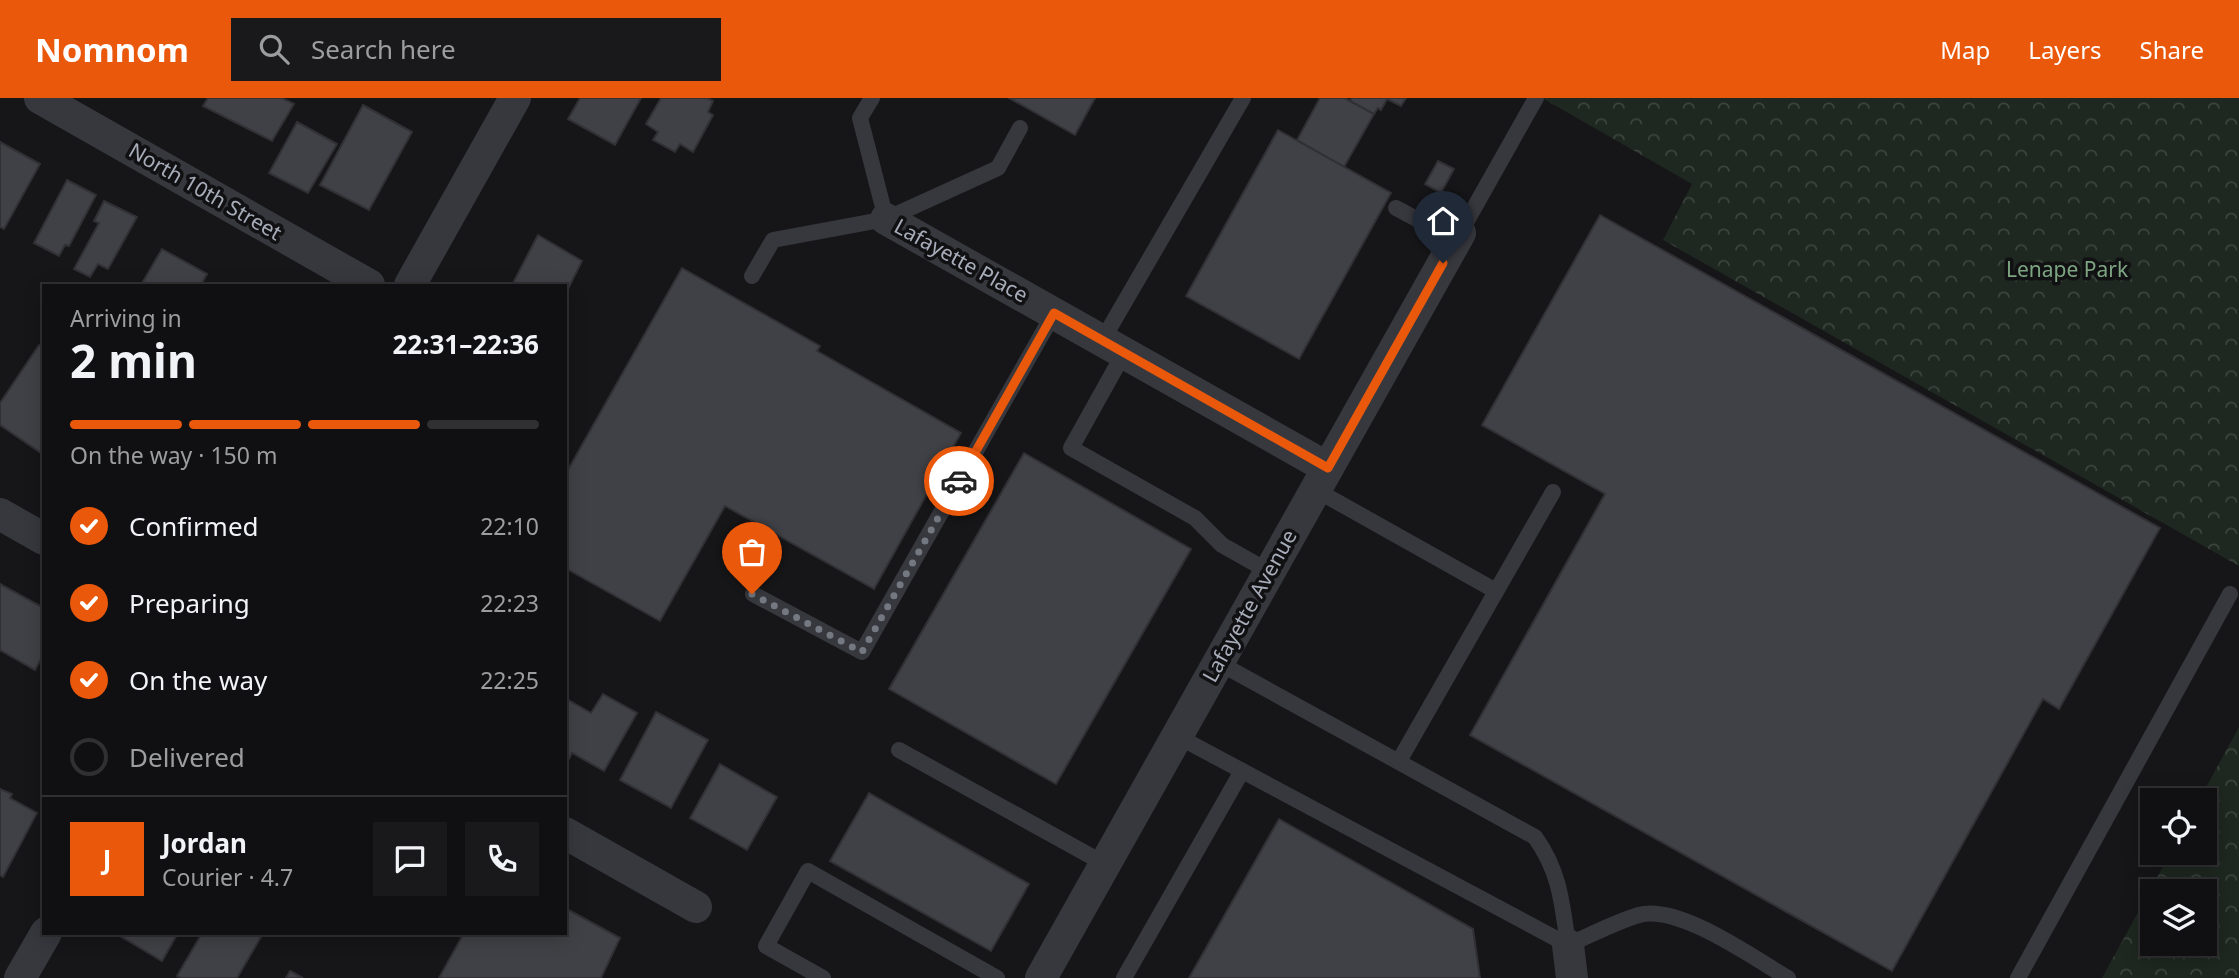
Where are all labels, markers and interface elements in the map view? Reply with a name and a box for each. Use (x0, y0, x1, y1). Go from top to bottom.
search box (231, 18, 721, 81)
text: Nomnom (35, 27, 189, 72)
icon: search (255, 30, 293, 68)
text: Search here (311, 31, 456, 67)
text: Map (1940, 33, 1990, 66)
text: Layers (2028, 33, 2102, 66)
text: Share (2140, 33, 2204, 66)
street label: North 10th Street (124, 136, 287, 246)
pin (1413, 191, 1473, 263)
icon: home (1424, 202, 1462, 240)
street label: Lafayette Place (890, 212, 1033, 308)
park label: Lenape Park (2006, 255, 2129, 283)
text: Arriving in (70, 302, 182, 334)
text: 22:31–22:36 (392, 326, 539, 362)
text: 2 min (70, 329, 197, 391)
text: On the way · 150 m (70, 439, 277, 471)
courier (924, 446, 994, 516)
icon: car (940, 462, 978, 500)
icon: check (70, 507, 108, 545)
text: Confirmed (129, 508, 259, 544)
text: 22:10 (480, 510, 539, 542)
pin (722, 522, 782, 594)
street label: Lafayette Avenue (1196, 524, 1303, 687)
icon: bag (733, 533, 771, 571)
icon: check (70, 584, 108, 622)
text: Preparing (129, 585, 250, 621)
text: 22:23 (480, 587, 539, 619)
icon: check (70, 661, 108, 699)
text: On the way (129, 662, 267, 698)
text: 22:25 (480, 664, 539, 696)
text: Delivered (129, 739, 245, 775)
map controls (2140, 788, 2217, 956)
button: locate (2140, 788, 2217, 865)
button: chat (373, 822, 447, 896)
button: phone (465, 822, 539, 896)
text: Jordan (162, 825, 247, 861)
text: J (103, 841, 111, 877)
text: Courier · 4.7 (162, 861, 293, 893)
button: layers (2140, 879, 2217, 956)

